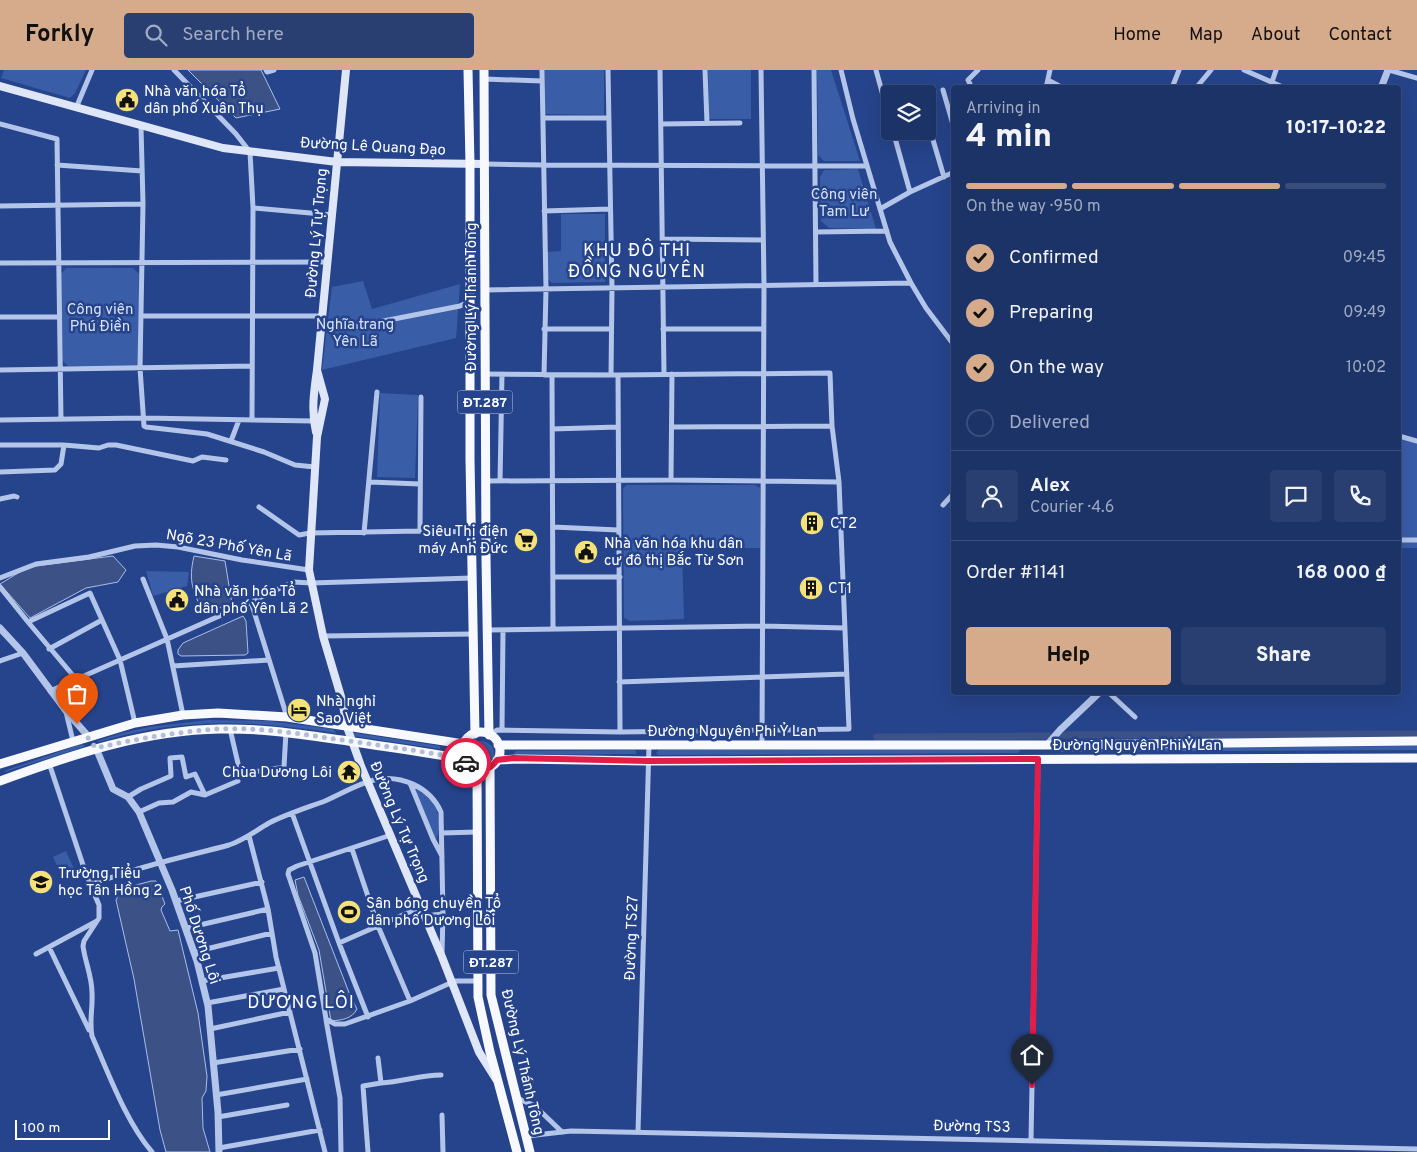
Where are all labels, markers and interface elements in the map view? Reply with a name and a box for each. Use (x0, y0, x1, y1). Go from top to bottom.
search box (124, 13, 474, 58)
text: Forkly (25, 20, 94, 50)
icon: search (142, 21, 170, 49)
text: Search here (182, 23, 284, 47)
text: Home (1113, 24, 1161, 47)
text: Map (1189, 24, 1223, 47)
text: About (1251, 24, 1300, 47)
text: Contact (1328, 24, 1392, 47)
place label: Nhà văn hóa Tổ dân phố Xuân Thụ (144, 81, 264, 119)
map controls (881, 85, 936, 140)
button: layers (881, 85, 936, 140)
public building icon: Nhà văn hóa Tổ dân phố Xuân Thụ (114, 87, 140, 113)
text: Arriving in (966, 99, 1041, 119)
text: 10:17–10:22 (1286, 116, 1386, 140)
text: 4 min (966, 118, 1052, 158)
street label: Đường Lê Quang Đạo (300, 134, 446, 161)
street label: Đường Lý Tự Trọng (302, 167, 333, 299)
park label: Công viên Tam Lư (811, 186, 877, 222)
text: On the way · 950 m (966, 197, 1101, 217)
street label: Đường Lý Thánh Tông (463, 223, 482, 371)
district label: KHU ĐÔ THỊ ĐỒNG NGUYÊN (568, 238, 706, 284)
icon: check (966, 244, 994, 272)
text: Confirmed (1009, 246, 1099, 270)
text: 09:45 (1343, 248, 1386, 268)
icon: check (966, 299, 994, 327)
park label: Công viên Phú Điền (67, 301, 133, 337)
text: Preparing (1009, 301, 1093, 325)
text: 09:49 (1343, 303, 1386, 323)
park label: Nghĩa trang Yên Lã (316, 316, 394, 352)
icon: check (966, 354, 994, 382)
text: On the way (1009, 356, 1104, 380)
text: 10:02 (1346, 358, 1386, 378)
road number: ĐT.287 (458, 391, 512, 414)
text: Delivered (1009, 411, 1090, 435)
button: person (966, 470, 1018, 522)
button: chat (1270, 470, 1322, 522)
button: phone (1334, 470, 1386, 522)
text: Alex (1030, 474, 1070, 498)
text: Courier · 4.6 (1030, 498, 1114, 518)
building icon: CT2 (799, 510, 825, 536)
place label: CT2 (830, 515, 857, 534)
place label: Siêu Thị điện máy Anh Đức (418, 523, 508, 559)
street label: Ngõ 23 Phố Yên Lã (164, 525, 293, 567)
supermarket icon: Siêu Thị điện máy Anh Đức (513, 527, 539, 553)
place label: Nhà văn hóa khu dân cư đô thị Bắc Từ Sơn (604, 535, 744, 571)
public building icon: Nhà văn hóa khu dân cư đô thị Bắc Từ Sơn (573, 539, 599, 565)
text: Order #1141 (966, 561, 1065, 585)
text: 168 000 ₫ (1297, 561, 1386, 585)
building icon: CT1 (798, 575, 824, 601)
place label: CT1 (828, 580, 852, 599)
place label: Nhà văn hóa Tổ dân phố Yên Lã 2 (194, 581, 309, 619)
public building icon: Nhà văn hóa Tổ dân phố Yên Lã 2 (164, 587, 190, 613)
button: Help (966, 627, 1171, 685)
button: Share (1181, 627, 1386, 685)
pin (56, 673, 98, 724)
icon: bag (63, 680, 91, 708)
place label: Nhà nghỉ Sao Việt (316, 693, 376, 729)
hotel icon: Nhà nghỉ Sao Việt (286, 697, 312, 723)
street label: Đường Nguyên Phi Ỷ Lan (647, 722, 817, 742)
street label: Đường Nguyên Phi Ỷ Lan (1052, 736, 1222, 756)
courier (441, 738, 491, 788)
icon: car (452, 749, 480, 777)
temple icon: Chùa Dương Lôi (336, 759, 362, 785)
street label: Đường Lý Tự Trọng (364, 759, 433, 886)
place label: Chùa Dương Lôi (222, 764, 332, 783)
place label: Trường Tiểu học Tân Hồng 2 (58, 863, 162, 901)
school or university icon: Trường Tiểu học Tân Hồng 2 (28, 869, 54, 895)
street label: Phố Dương Lôi (174, 884, 224, 987)
place label: Sân bóng chuyền Tổ dân phố Dương Lôi (366, 893, 501, 931)
street label: Đường TS27 (622, 895, 643, 981)
sports icon: Sân bóng chuyền Tổ dân phố Dương Lôi (336, 899, 362, 925)
road number: ĐT.287 (464, 950, 518, 974)
street label: Đường Lý Thánh Tông (496, 988, 548, 1137)
district label: DƯƠNG LÔI (247, 990, 355, 1015)
pin (1011, 1034, 1053, 1085)
icon: home (1018, 1041, 1046, 1069)
scale bar (15, 1117, 110, 1140)
street label: Đường TS3 (933, 1117, 1011, 1138)
text: 100 m (22, 1120, 60, 1137)

